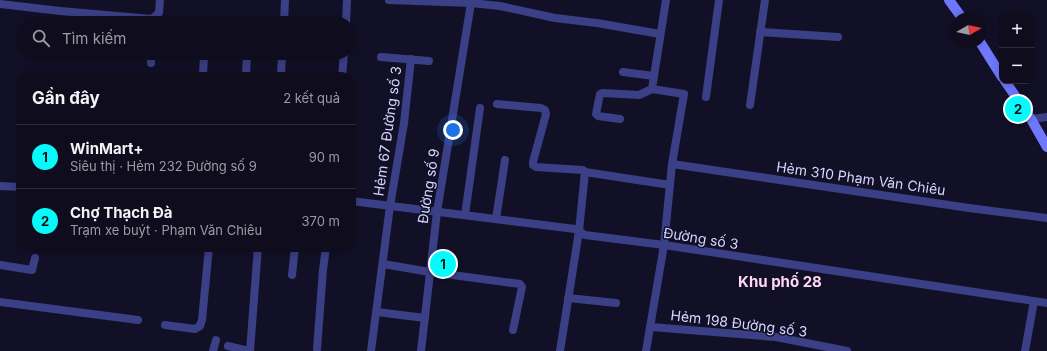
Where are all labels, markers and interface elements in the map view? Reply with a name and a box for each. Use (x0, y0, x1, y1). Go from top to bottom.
north arrow (951, 12, 987, 48)
map controls (999, 12, 1035, 84)
button: + (999, 12, 1035, 48)
search box (16, 16, 356, 60)
icon: search (30, 27, 52, 49)
text: Tìm kiếm (62, 29, 126, 48)
button: − (999, 48, 1035, 84)
street label: Hẻm 67 Đường số 3 (369, 65, 405, 197)
text: Gần đây (32, 88, 100, 108)
text: 2 kết quả (283, 90, 340, 106)
pin: 2 (1005, 94, 1031, 124)
your location (443, 120, 463, 140)
text: WinMart+ (70, 139, 143, 158)
street label: Đường số 9 (414, 147, 442, 225)
text: 1 (42, 149, 48, 165)
text: 90 m (309, 149, 340, 165)
text: Siêu thị · Hẻm 232 Đường số 9 (70, 158, 257, 174)
street label: Hẻm 310 Phạm Văn Chiêu (775, 158, 947, 198)
text: Chợ Thạch Đà (70, 203, 172, 222)
text: 2 (41, 213, 49, 229)
text: 370 m (302, 213, 340, 229)
text: Trạm xe buýt · Phạm Văn Chiêu (70, 222, 262, 238)
street label: Đường số 3 (662, 224, 740, 252)
pin: 1 (430, 249, 456, 279)
district label: Khu phố 28 (738, 272, 822, 291)
street label: Hẻm 198 Đường số 3 (670, 306, 808, 340)

